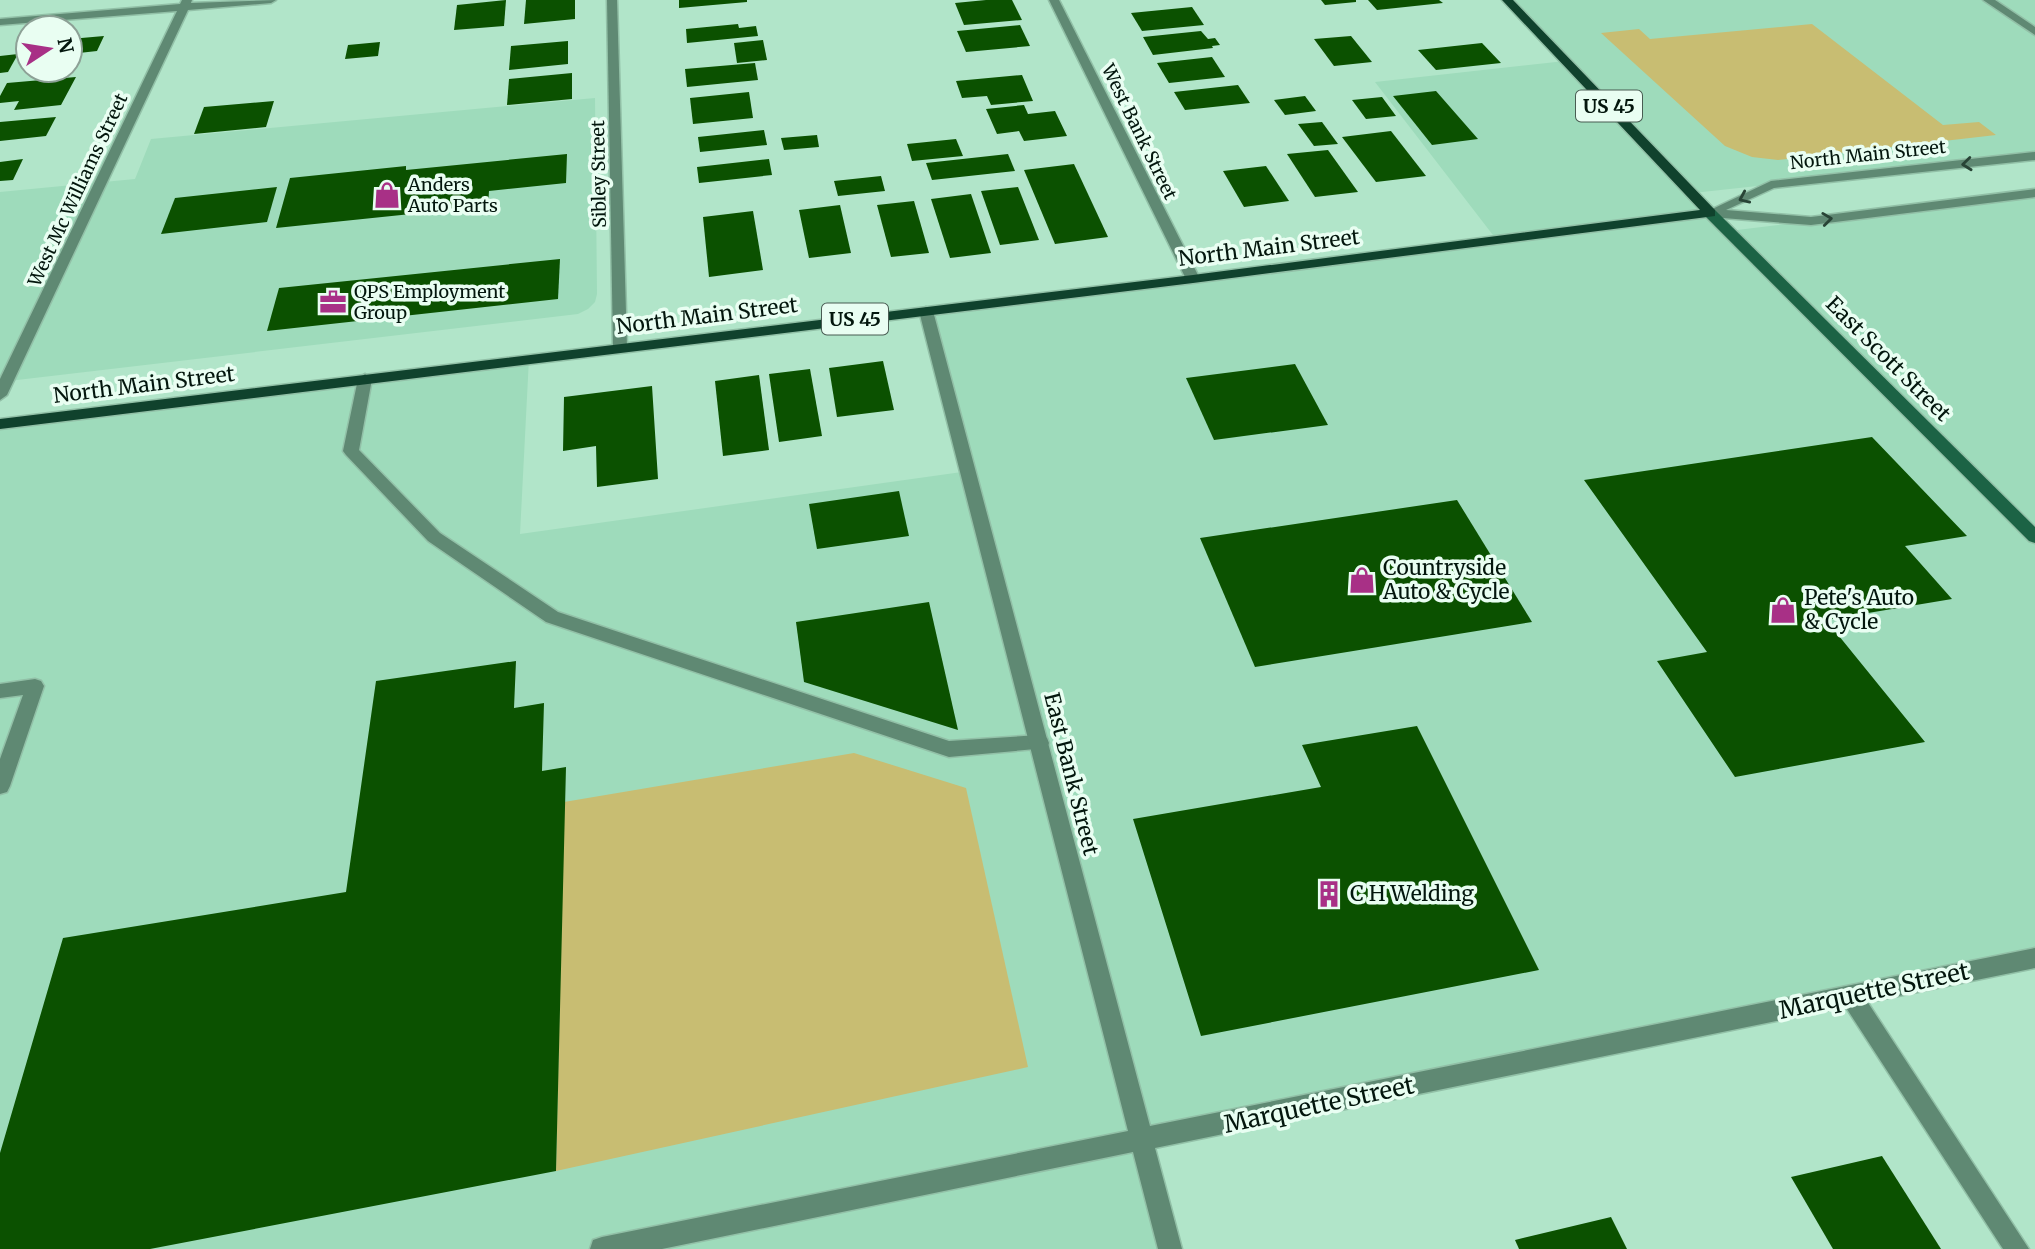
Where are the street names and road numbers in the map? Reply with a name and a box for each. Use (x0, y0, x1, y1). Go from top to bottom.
street label: West Bank Street (1096, 59, 1182, 203)
street label: West Mc Williams Street (22, 90, 132, 291)
road number: US 45 (1576, 90, 1642, 122)
street label: Sibley Street (586, 120, 611, 228)
street label: North Main Street (1789, 135, 1947, 174)
street label: North Main Street (1177, 223, 1361, 272)
street label: East Scott Street (1820, 290, 1957, 427)
street label: North Main Street (615, 291, 799, 340)
road number: US 45 (822, 304, 888, 334)
street label: North Main Street (52, 360, 236, 409)
street label: East Bank Street (1038, 690, 1105, 858)
street label: Marquette Street (1776, 955, 1972, 1026)
street label: Marquette Street (1221, 1069, 1417, 1140)

